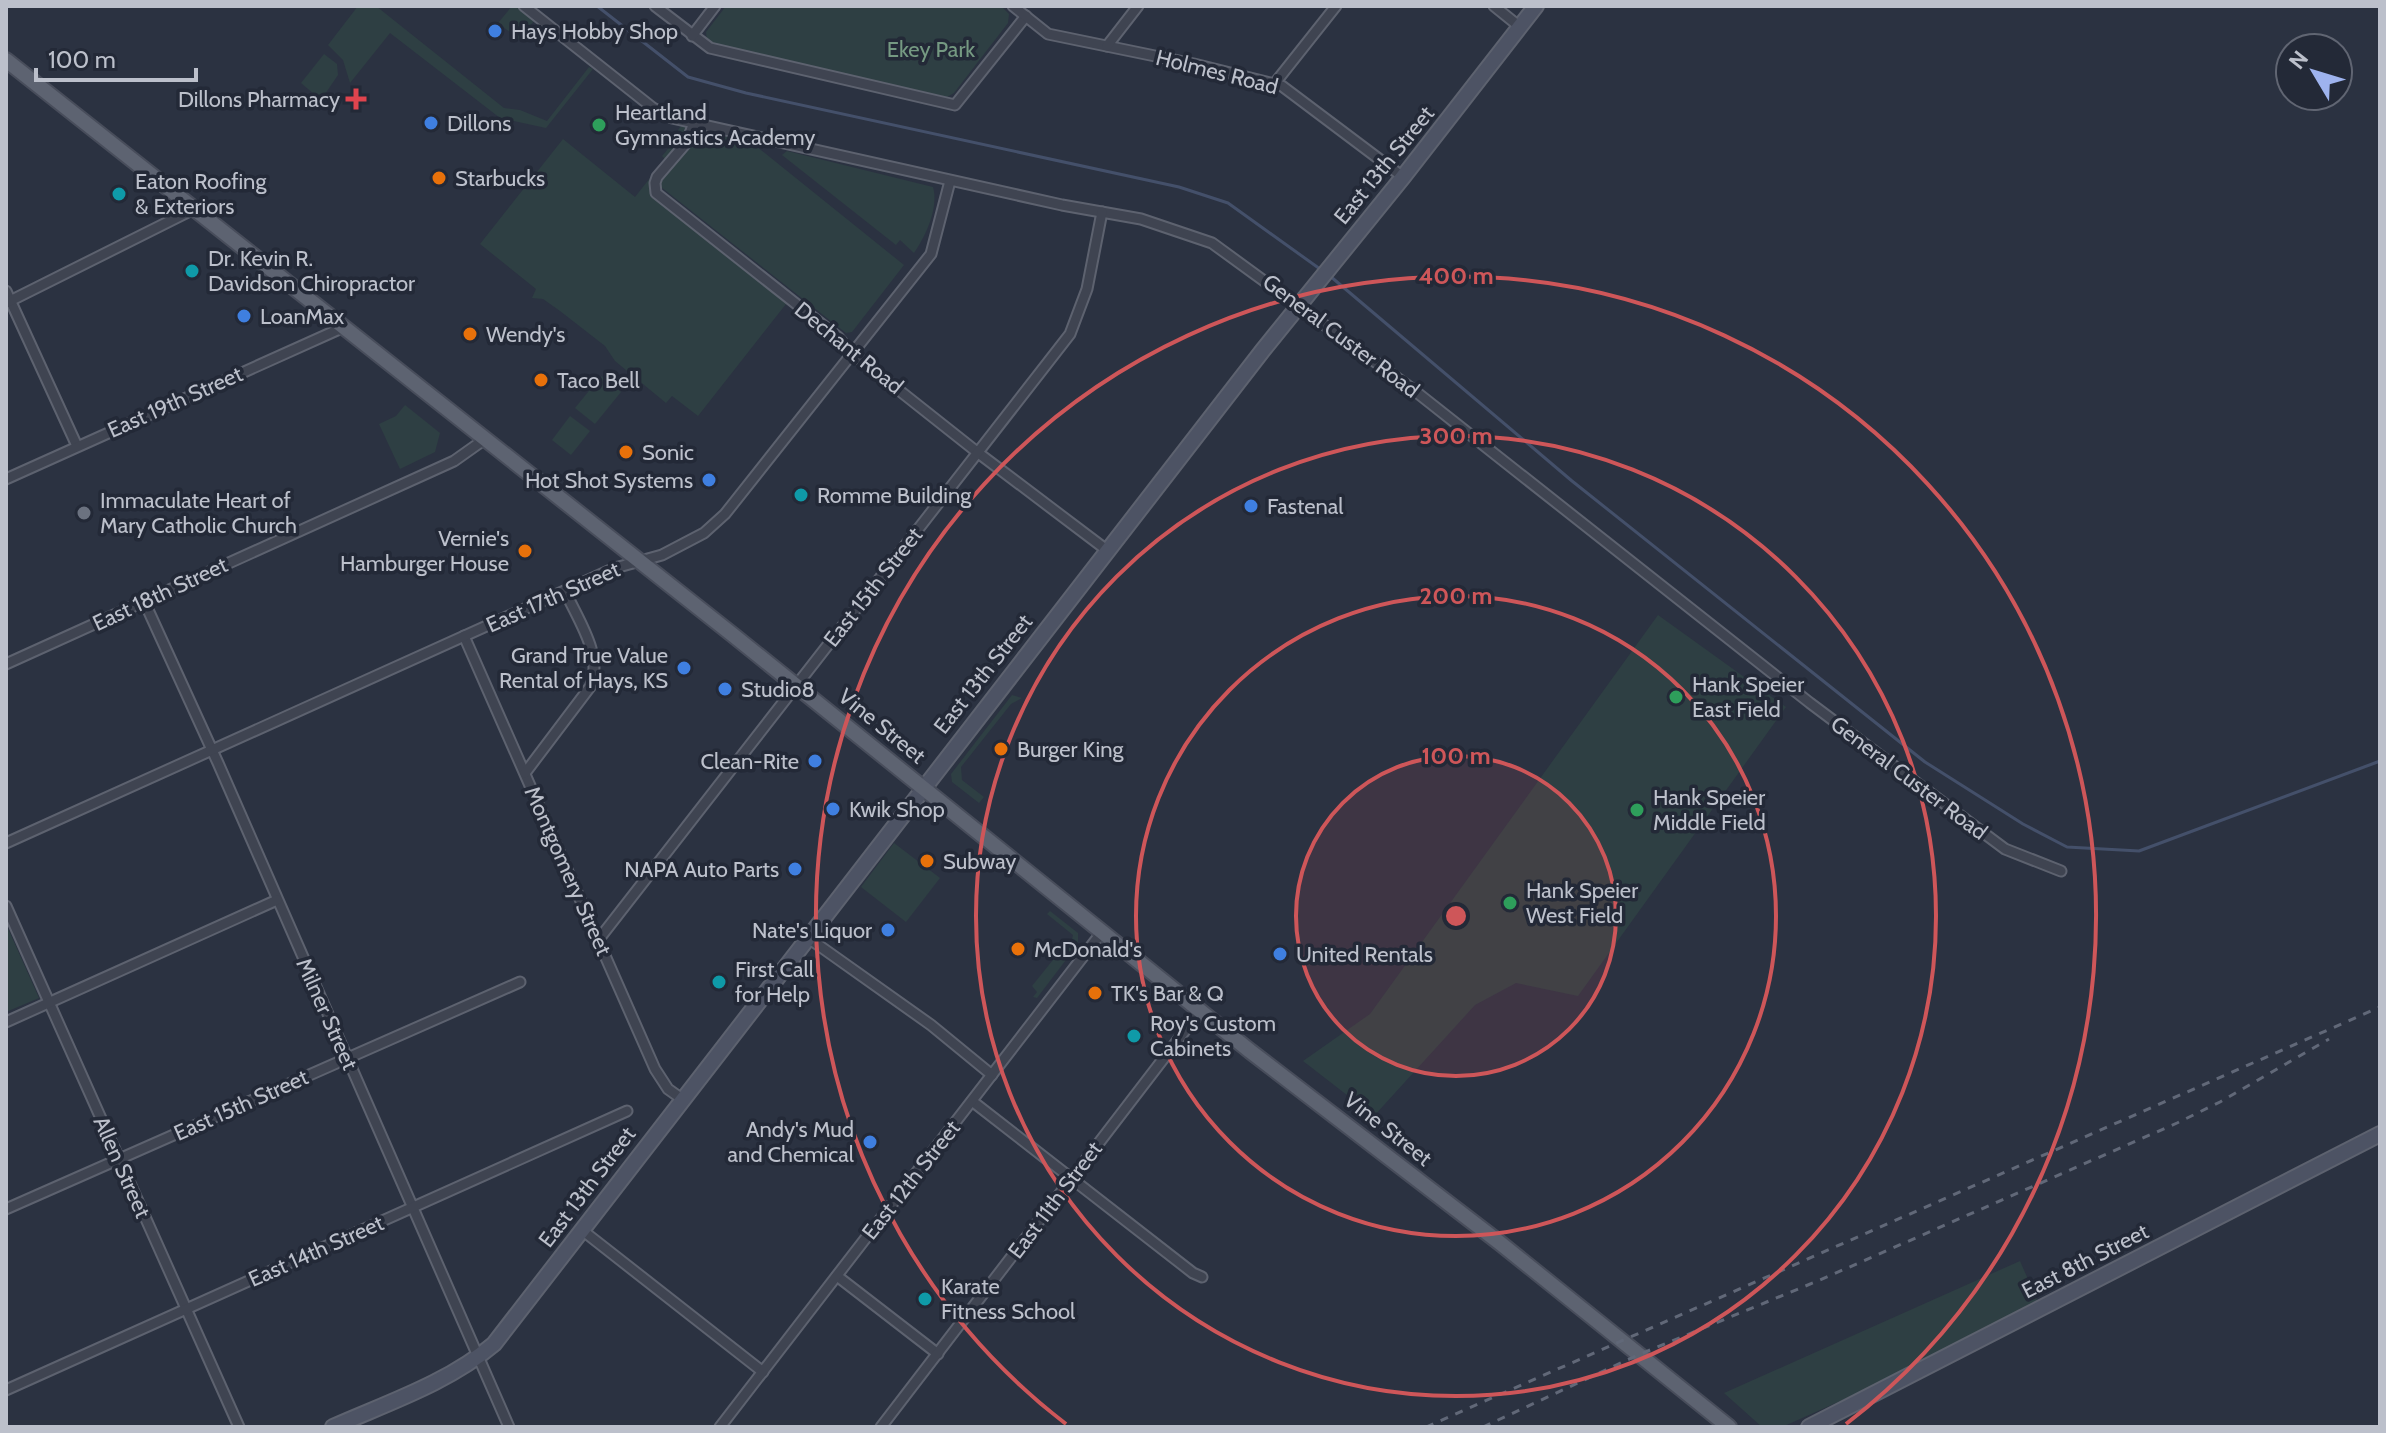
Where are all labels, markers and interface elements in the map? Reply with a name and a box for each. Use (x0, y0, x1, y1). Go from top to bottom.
place label: Hays Hobby Shop (511, 18, 678, 45)
marker: Hays Hobby Shop (486, 22, 504, 40)
scale bar (36, 32, 196, 82)
north arrow (2274, 32, 2354, 112)
park label: Ekey Park (887, 36, 975, 63)
street label: Holmes Road (1153, 44, 1281, 100)
text: 100 m (48, 45, 116, 74)
text: N (2283, 46, 2314, 74)
place label: Dillons Pharmacy (178, 86, 340, 113)
marker: Dillons Pharmacy (347, 90, 365, 108)
place label: Heartland Gymnastics Academy (615, 99, 815, 151)
street label: East 13th Street (1328, 100, 1440, 229)
place label: Dillons (447, 110, 511, 137)
marker: Dillons (422, 114, 440, 132)
marker: Heartland Gymnastics Academy (590, 116, 608, 134)
place label: Starbucks (455, 165, 545, 192)
place label: Eaton Roofing & Exteriors (135, 168, 267, 220)
marker: Starbucks (430, 169, 448, 187)
marker: Eaton Roofing & Exteriors (110, 185, 128, 203)
place label: Dr. Kevin R. Davidson Chiropractor (208, 245, 415, 297)
text: 400 m (1418, 261, 1494, 290)
marker: Dr. Kevin R. Davidson Chiropractor (183, 262, 201, 280)
street label: General Custer Road (1257, 268, 1425, 404)
street label: Dechant Road (789, 296, 909, 400)
place label: LoanMax (260, 303, 345, 330)
marker: LoanMax (235, 307, 253, 325)
place label: Wendy's (486, 321, 565, 348)
marker: Wendy's (461, 325, 479, 343)
street label: East 19th Street (103, 360, 247, 444)
place label: Taco Bell (557, 367, 640, 394)
marker: Taco Bell (532, 371, 550, 389)
text: 300 m (1419, 421, 1493, 450)
place label: Sonic (642, 439, 694, 466)
marker: Sonic (617, 443, 635, 461)
place label: Hot Shot Systems (525, 467, 693, 494)
marker: Hot Shot Systems (700, 471, 718, 489)
place label: Romme Building (817, 482, 972, 509)
marker: Romme Building (792, 486, 810, 504)
place label: Immaculate Heart of Mary Catholic Church (100, 487, 297, 539)
place label: Fastenal (1267, 493, 1344, 520)
marker: Fastenal (1242, 497, 1260, 515)
marker: Immaculate Heart of Mary Catholic Church (75, 504, 93, 522)
street label: East 15th Street (818, 521, 928, 652)
place label: Vernie's Hamburger House (340, 525, 509, 577)
marker: Vernie's Hamburger House (516, 542, 534, 560)
street label: East 18th Street (88, 551, 232, 637)
street label: East 17th Street (482, 555, 624, 638)
text: 200 m (1420, 581, 1492, 610)
street label: East 13th Street (928, 608, 1038, 739)
place label: Grand True Value Rental of Hays, KS (499, 642, 668, 694)
marker: Grand True Value Rental of Hays, KS (675, 659, 693, 677)
place label: Hank Speier East Field (1692, 671, 1804, 723)
place label: Studio8 (741, 676, 815, 703)
marker: Studio8 (716, 680, 734, 698)
street label: Vine Street (833, 683, 931, 770)
marker: Hank Speier East Field (1667, 688, 1685, 706)
street label: General Custer Road (1825, 710, 1993, 846)
place label: Burger King (1017, 736, 1124, 763)
marker: Burger King (992, 740, 1010, 758)
text: 100 m (1421, 741, 1491, 770)
place label: Clean-Rite (701, 748, 799, 775)
marker: Clean-Rite (806, 752, 824, 770)
street label: Montgomery Street (519, 782, 618, 960)
place label: Hank Speier Middle Field (1653, 784, 1766, 836)
place label: Kwik Shop (849, 796, 945, 823)
marker: Kwik Shop (824, 800, 842, 818)
marker: Hank Speier Middle Field (1628, 801, 1646, 819)
place label: Subway (943, 848, 1016, 875)
marker: Subway (918, 852, 936, 870)
place label: NAPA Auto Parts (624, 856, 779, 883)
marker: NAPA Auto Parts (786, 860, 804, 878)
place label: Hank Speier West Field (1526, 877, 1638, 929)
marker: Hank Speier West Field (1501, 894, 1519, 912)
centre of rings (1442, 902, 1470, 930)
place label: Nate's Liquor (752, 917, 872, 944)
marker: Nate's Liquor (879, 921, 897, 939)
place label: McDonald's (1034, 936, 1142, 963)
marker: McDonald's (1009, 940, 1027, 958)
place label: United Rentals (1296, 941, 1433, 968)
marker: United Rentals (1271, 945, 1289, 963)
street label: Milner Street (290, 954, 364, 1075)
place label: First Call for Help (735, 956, 815, 1008)
marker: First Call for Help (710, 973, 728, 991)
place label: TK's Bar & Q (1111, 980, 1224, 1007)
marker: TK's Bar & Q (1086, 984, 1104, 1002)
place label: Roy's Custom Cabinets (1150, 1010, 1276, 1062)
marker: Roy's Custom Cabinets (1125, 1027, 1143, 1045)
street label: East 15th Street (170, 1063, 313, 1147)
street label: Vine Street (1339, 1086, 1438, 1172)
street label: Allen Street (88, 1112, 157, 1223)
street label: East 12th Street (856, 1115, 966, 1245)
place label: Andy's Mud and Chemical (728, 1116, 855, 1168)
street label: East 13th Street (533, 1121, 642, 1253)
marker: Andy's Mud and Chemical (861, 1133, 879, 1151)
street label: East 11th Street (1002, 1136, 1108, 1264)
street label: East 14th Street (244, 1209, 388, 1293)
street label: East 8th Street (2017, 1217, 2153, 1304)
place label: Karate Fitness School (941, 1273, 1076, 1325)
marker: Karate Fitness School (916, 1290, 934, 1308)

